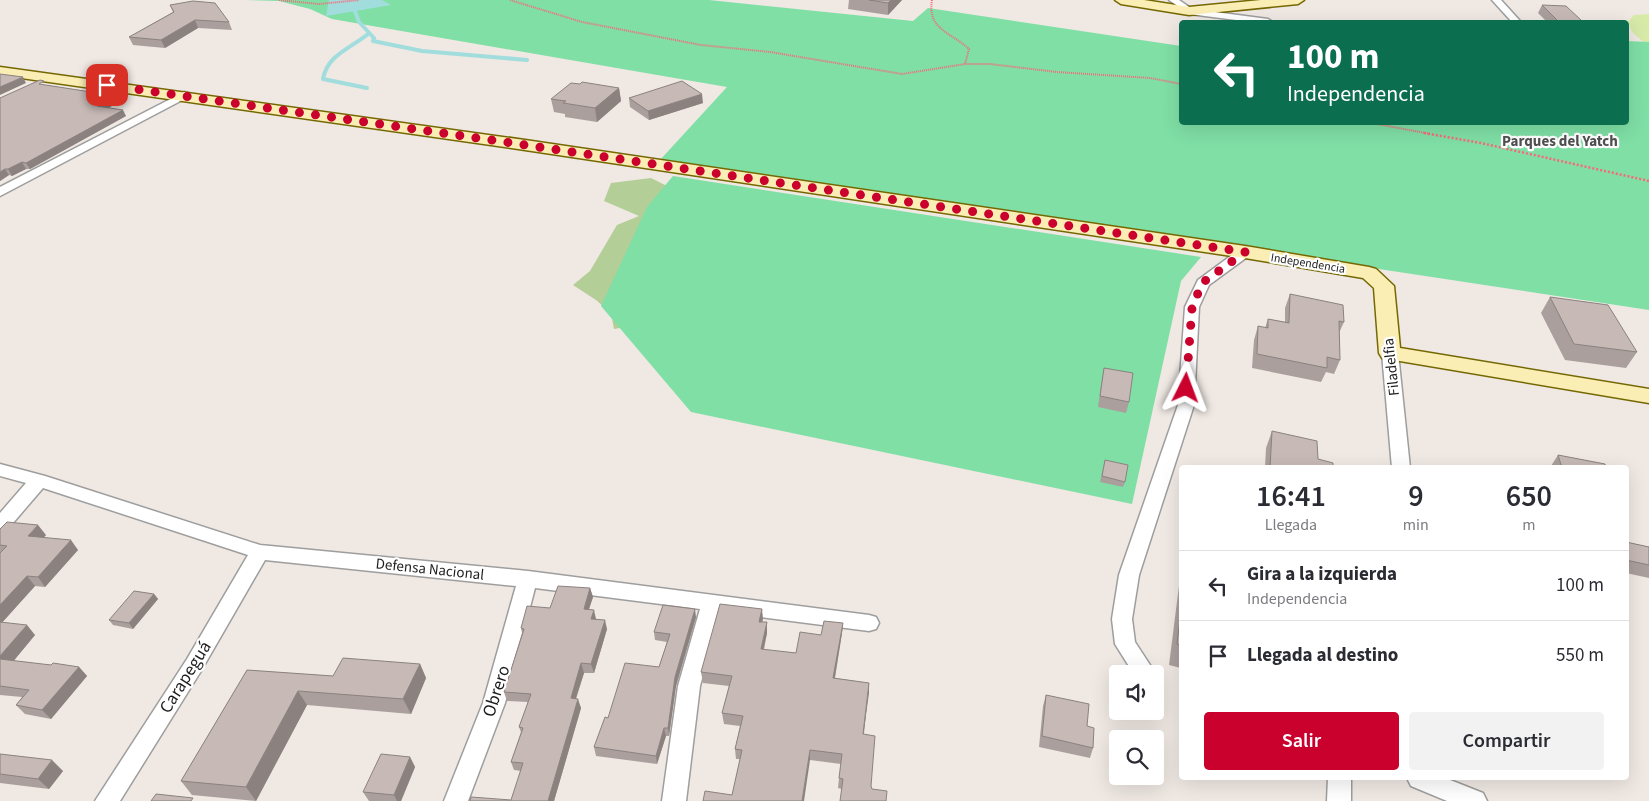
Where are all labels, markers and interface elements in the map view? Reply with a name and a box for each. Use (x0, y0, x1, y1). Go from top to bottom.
text: 100 m (1287, 32, 1379, 82)
icon: left (1204, 40, 1269, 105)
pin (86, 64, 128, 106)
icon: arrive (93, 71, 121, 99)
text: Independencia (1287, 78, 1425, 110)
district label: Parques del Yatch (1502, 131, 1618, 152)
street label: Independencia (1269, 249, 1346, 278)
street label: Filadelfia (1378, 337, 1405, 397)
position arrow (1159, 361, 1211, 413)
text: 16:41 (1256, 475, 1326, 518)
text: 9 (1408, 475, 1424, 518)
text: 650 (1506, 475, 1552, 518)
text: Llegada (1265, 514, 1317, 536)
text: min (1403, 514, 1429, 536)
text: m (1522, 514, 1536, 536)
street label: Defensa Nacional (375, 553, 485, 586)
text: Gira a la izquierda (1247, 561, 1397, 588)
icon: left (1204, 572, 1232, 600)
text: 100 m (1556, 572, 1604, 599)
text: Independencia (1247, 588, 1347, 610)
street label: Carapeguá (153, 636, 217, 718)
icon: arrive (1204, 642, 1232, 670)
text: Llegada al destino (1247, 642, 1398, 669)
text: 550 m (1556, 642, 1604, 669)
street label: Obrero (476, 662, 517, 720)
map controls (1109, 665, 1164, 785)
button: sound (1109, 665, 1164, 720)
button: Salir (1204, 712, 1399, 770)
button: Compartir (1409, 712, 1604, 770)
button: search (1109, 730, 1164, 785)

